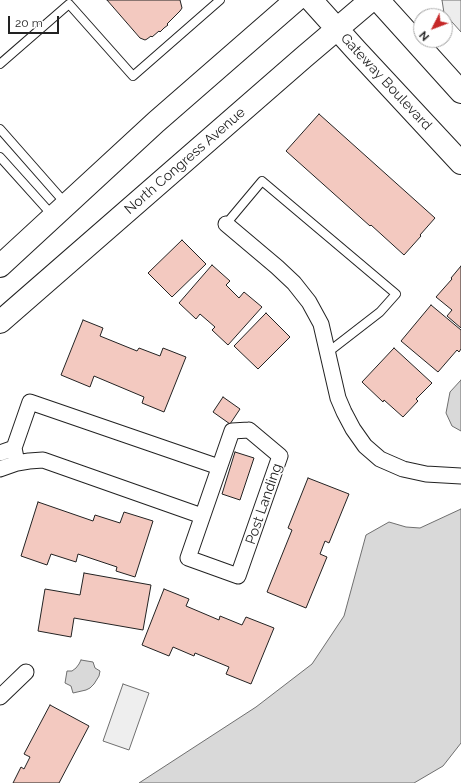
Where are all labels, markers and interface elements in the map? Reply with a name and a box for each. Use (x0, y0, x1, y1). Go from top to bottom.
scale bar (10, 8, 61, 34)
north arrow (413, 8, 453, 48)
text: 20 m (15, 16, 43, 30)
text: N (417, 28, 432, 43)
street label: Gateway Boulevard (337, 30, 435, 134)
street label: North Congress Avenue (121, 104, 249, 218)
street label: Post Landing (242, 461, 286, 547)

